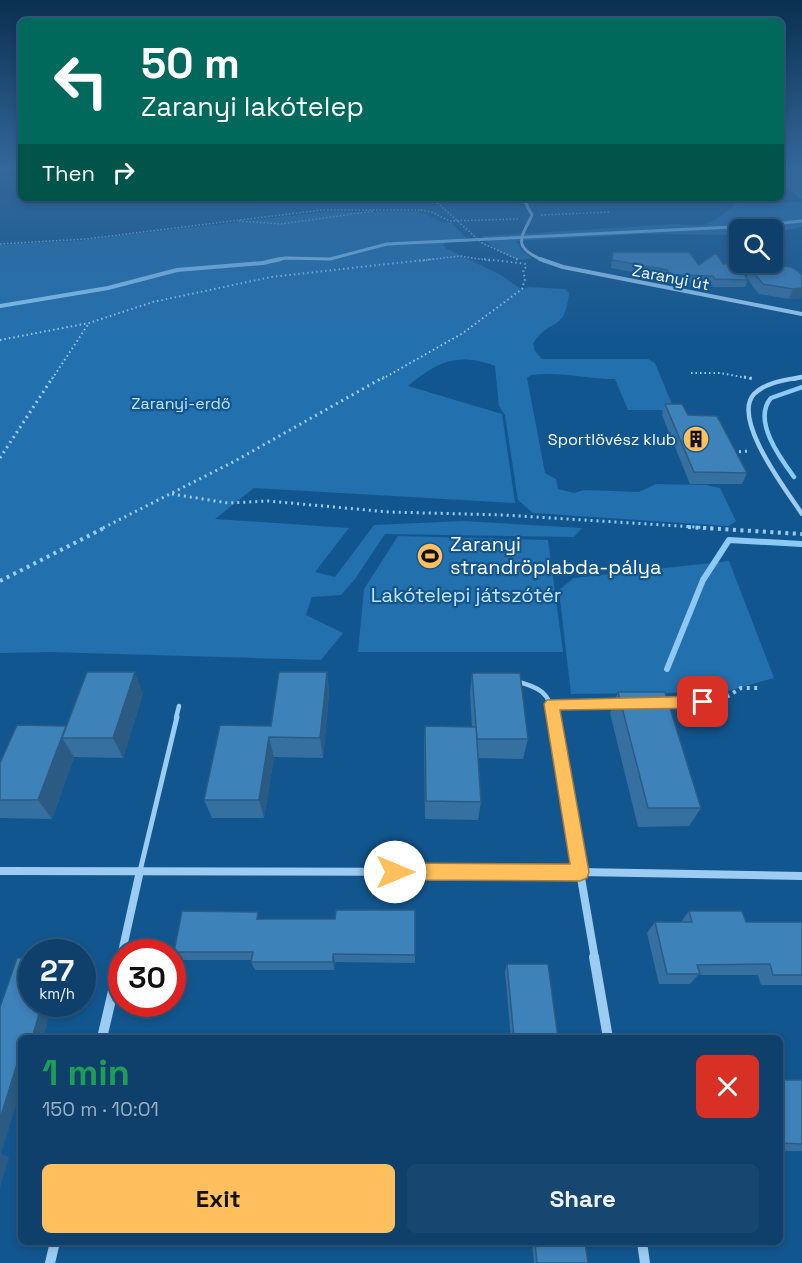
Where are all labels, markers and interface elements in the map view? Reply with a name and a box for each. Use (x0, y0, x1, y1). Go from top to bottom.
text: 50 m (141, 37, 240, 90)
icon: left (42, 42, 120, 120)
text: Zaranyi lakótelep (141, 89, 364, 124)
icon: right (107, 156, 140, 189)
text: Then (42, 159, 95, 187)
map controls (729, 219, 783, 273)
button: search (729, 219, 783, 273)
street label: Zaranyi út (631, 260, 711, 295)
park label: Zaranyi-erdő (131, 393, 231, 414)
building icon: Sportlövész klub (681, 424, 711, 454)
place label: Sportlövész klub (548, 429, 676, 450)
place label: Zaranyi strandröplabda-pálya (450, 531, 661, 580)
sports icon: Zaranyi strandröplabda-pálya (415, 541, 445, 571)
park label: Lakótelepi játszótér (371, 582, 561, 608)
pin (677, 676, 728, 727)
icon: arrive (686, 685, 719, 718)
position arrow (363, 840, 427, 904)
speed limit sign: 30 (108, 939, 186, 1017)
text: 27 (40, 951, 74, 990)
text: km/h (39, 984, 75, 1003)
text: 1 min (42, 1050, 130, 1096)
button: close (696, 1055, 759, 1118)
text: 150 m · 10:01 (42, 1096, 159, 1122)
button: Exit (42, 1164, 395, 1233)
button: Share (407, 1164, 759, 1233)

